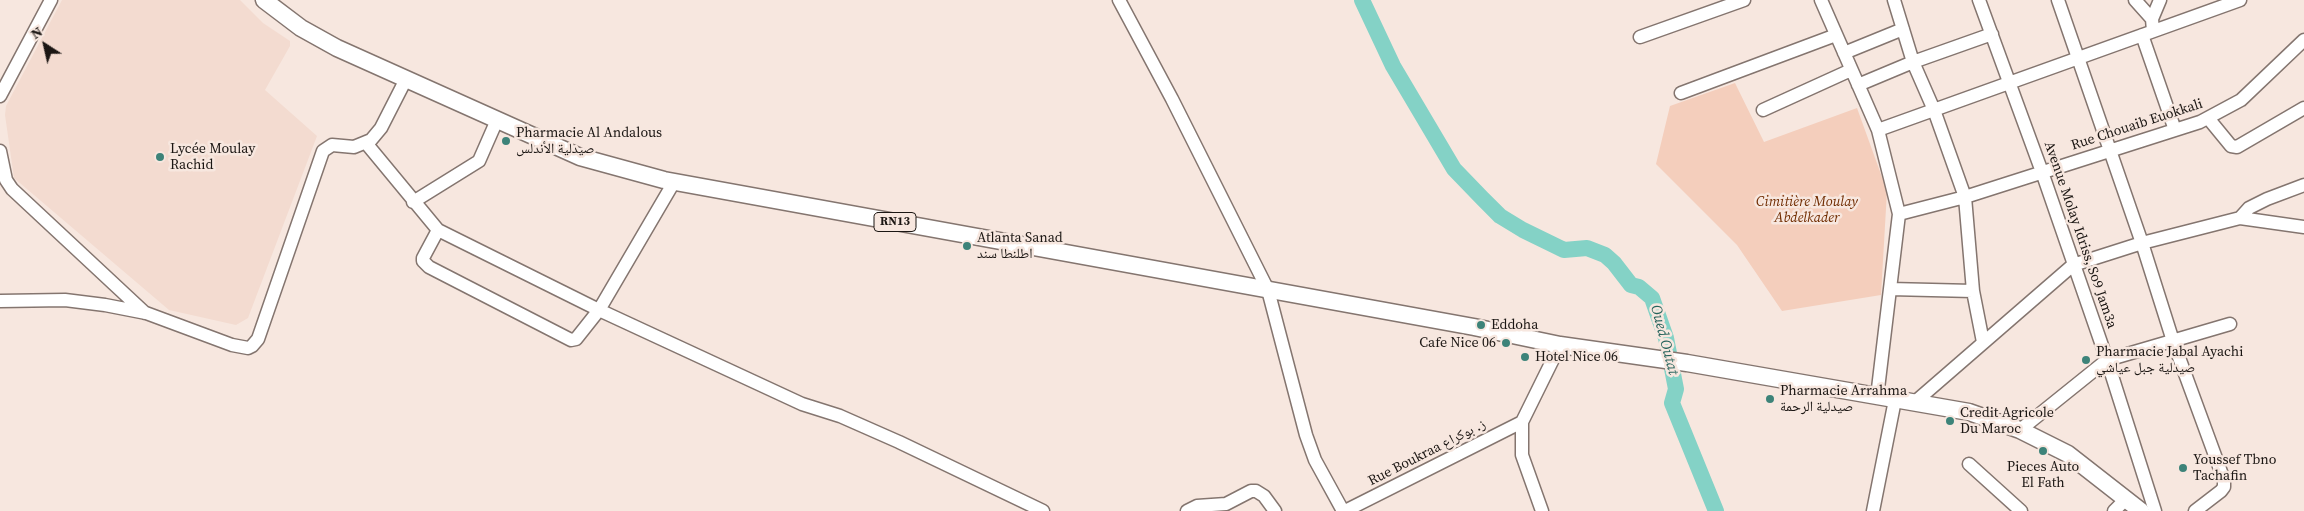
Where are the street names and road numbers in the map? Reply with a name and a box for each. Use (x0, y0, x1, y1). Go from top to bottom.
street label: Rue Chouaib Euokkali (2069, 96, 2205, 154)
street label: Avenue Molay Idriss, So9 Jam3a (2040, 139, 2120, 331)
road number: RN13 (874, 212, 916, 232)
street label: Rue Boukraa ز. بوكراع (1366, 416, 1488, 490)

